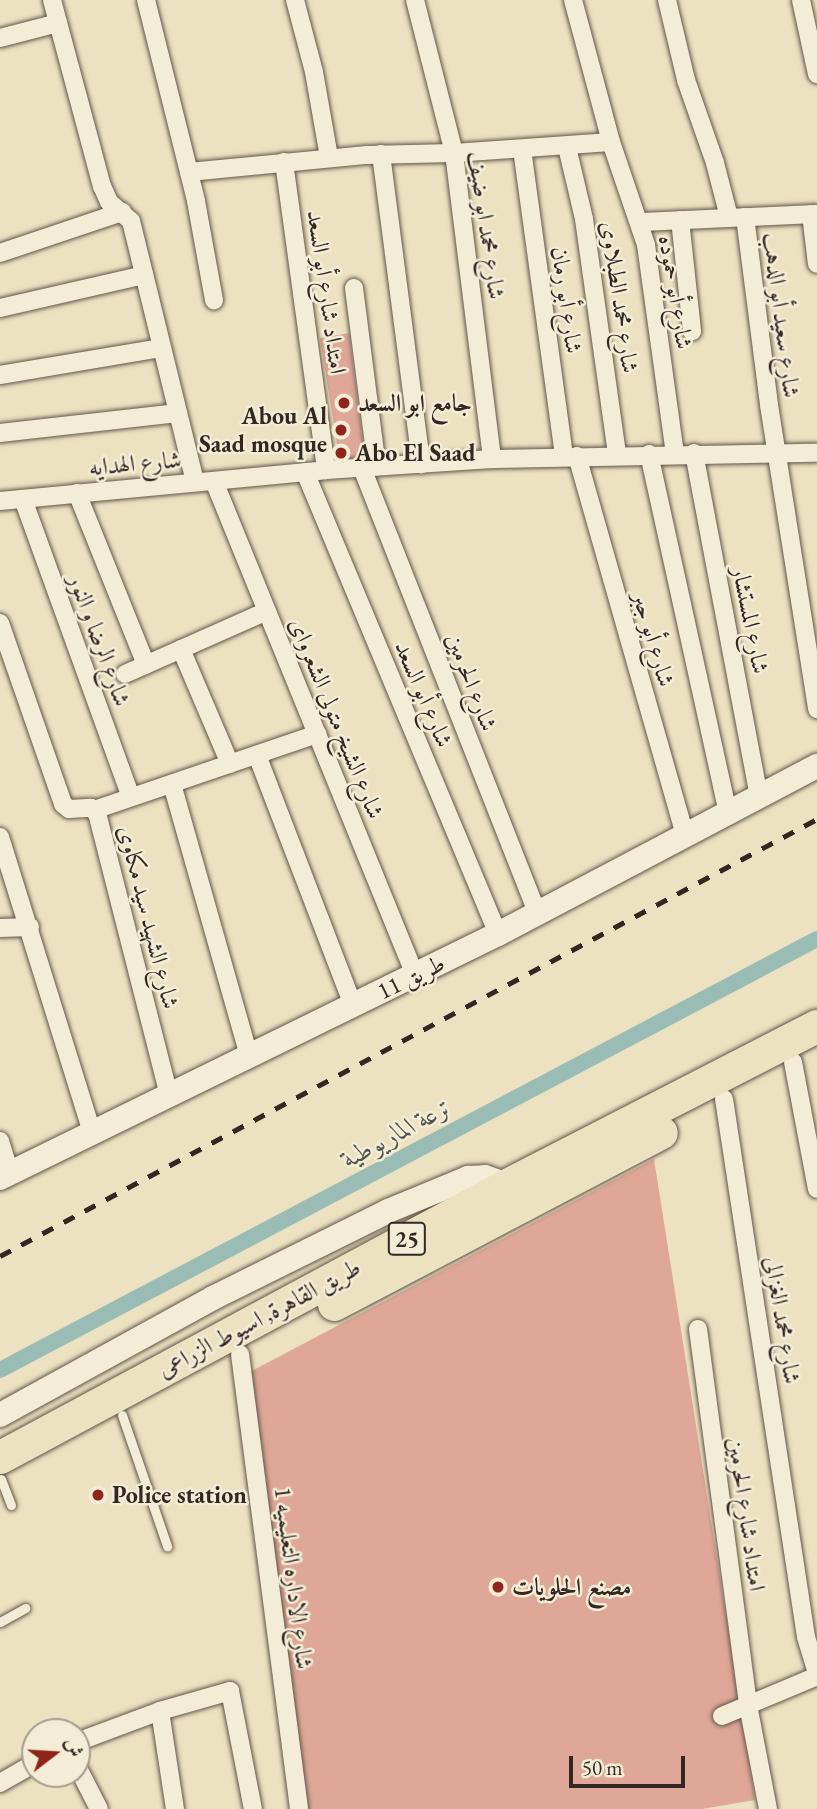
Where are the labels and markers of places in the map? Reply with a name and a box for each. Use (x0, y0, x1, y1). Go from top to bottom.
place label: جامع ابو السعد (358, 389, 472, 417)
marker: جامع ابو السعد (336, 395, 352, 411)
place label: Abou Al Saad mosque (199, 402, 327, 458)
marker: Abou Al Saad mosque (333, 422, 349, 438)
place label: Abo El Saad (355, 439, 476, 467)
marker: Abo El Saad (333, 445, 349, 461)
place label: Police station (112, 1481, 247, 1509)
marker: Police station (90, 1487, 106, 1503)
place label: مصنع الحلويات (512, 1573, 631, 1601)
marker: مصنع الحلويات (490, 1579, 506, 1595)

